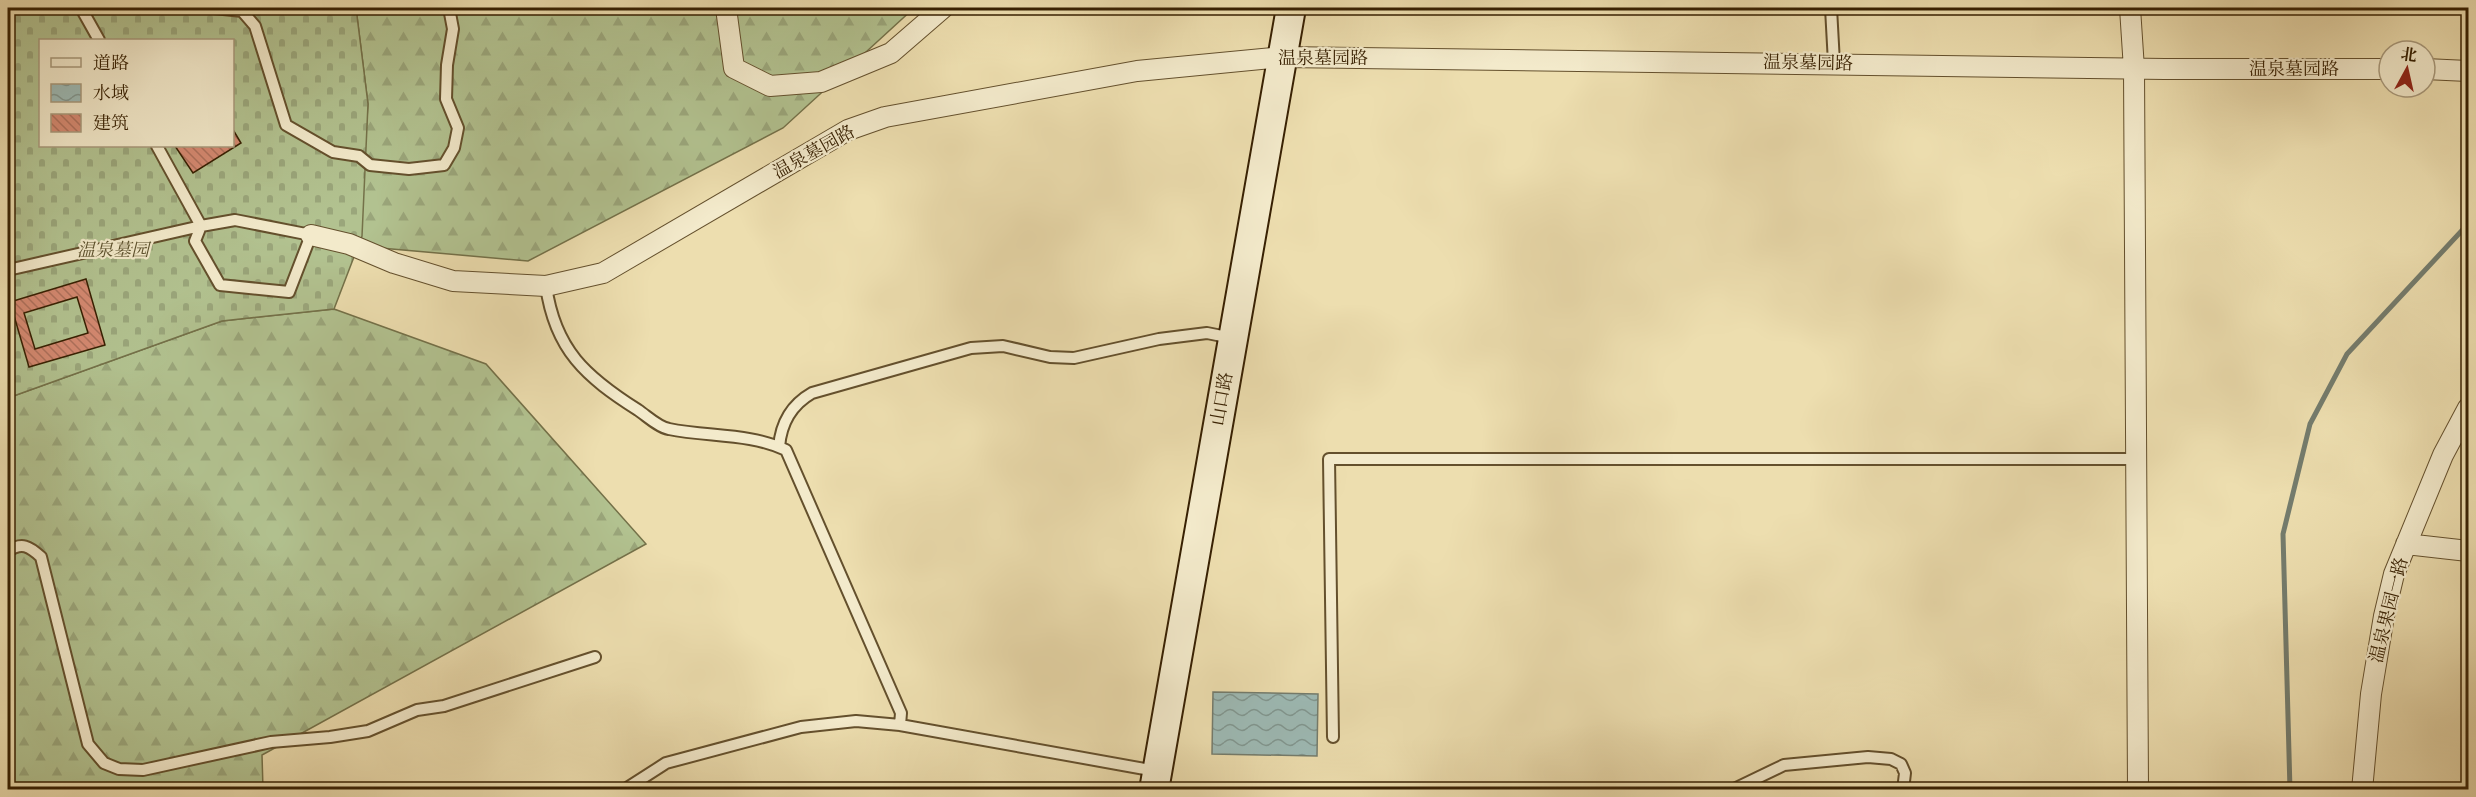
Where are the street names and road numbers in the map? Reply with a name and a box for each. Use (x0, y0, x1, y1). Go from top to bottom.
street label: 温泉墓园路 (1278, 48, 1368, 69)
street label: 温泉墓园路 (1763, 52, 1853, 74)
street label: 温泉墓园路 (2249, 59, 2339, 80)
street label: 温泉墓园路 (770, 121, 858, 183)
street label: 山口路 (1207, 371, 1237, 427)
street label: 温泉果园一路 (2366, 555, 2412, 665)

